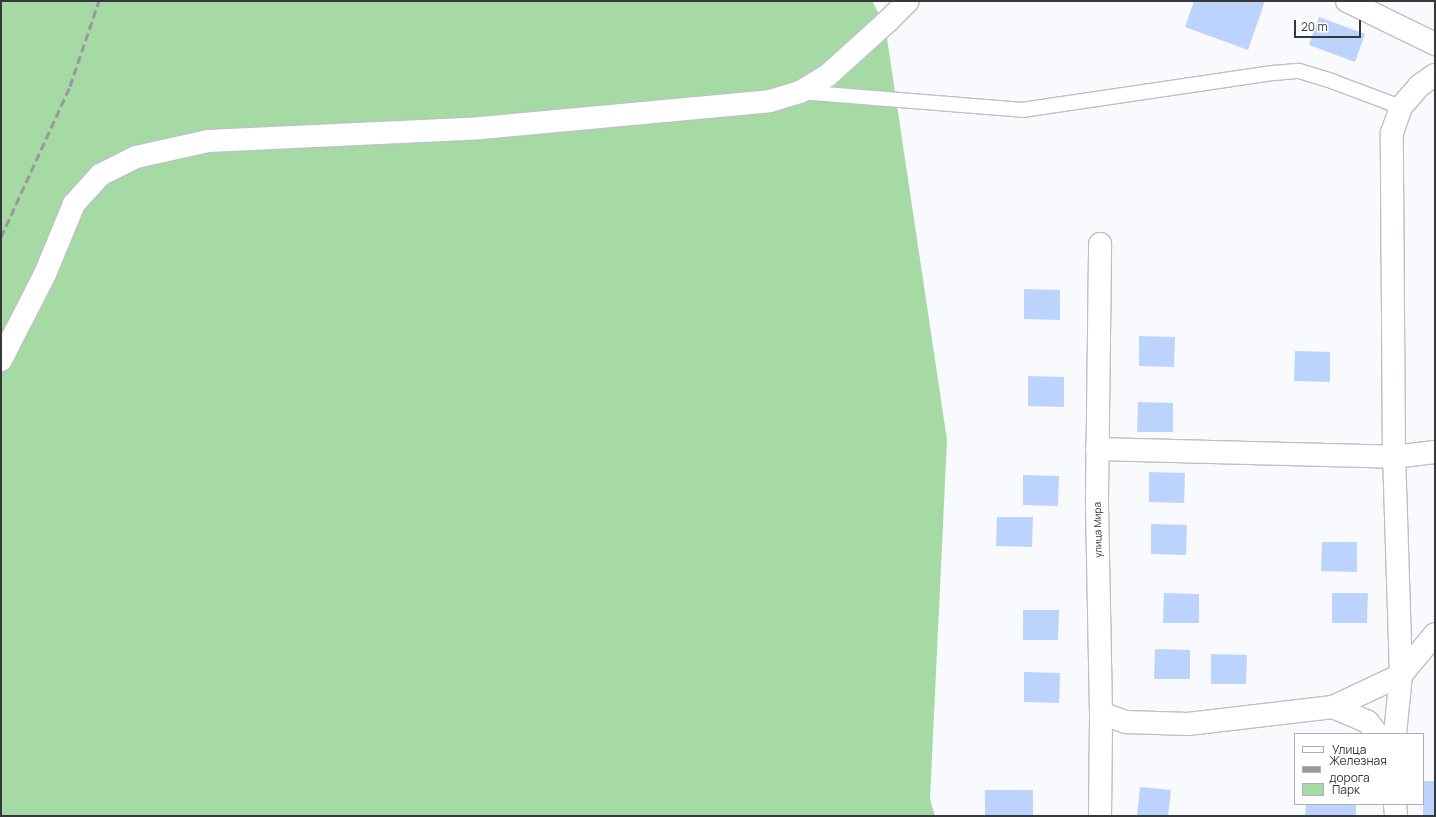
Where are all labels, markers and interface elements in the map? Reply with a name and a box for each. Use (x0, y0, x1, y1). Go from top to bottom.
scale bar (1296, 12, 1363, 38)
text: 20 m (1301, 18, 1328, 35)
street label: улица Мира (1092, 502, 1104, 558)
legend (1294, 733, 1424, 805)
text: Улица (1332, 741, 1366, 758)
text: Железная дорога (1329, 752, 1387, 786)
text: Парк (1332, 781, 1360, 798)

